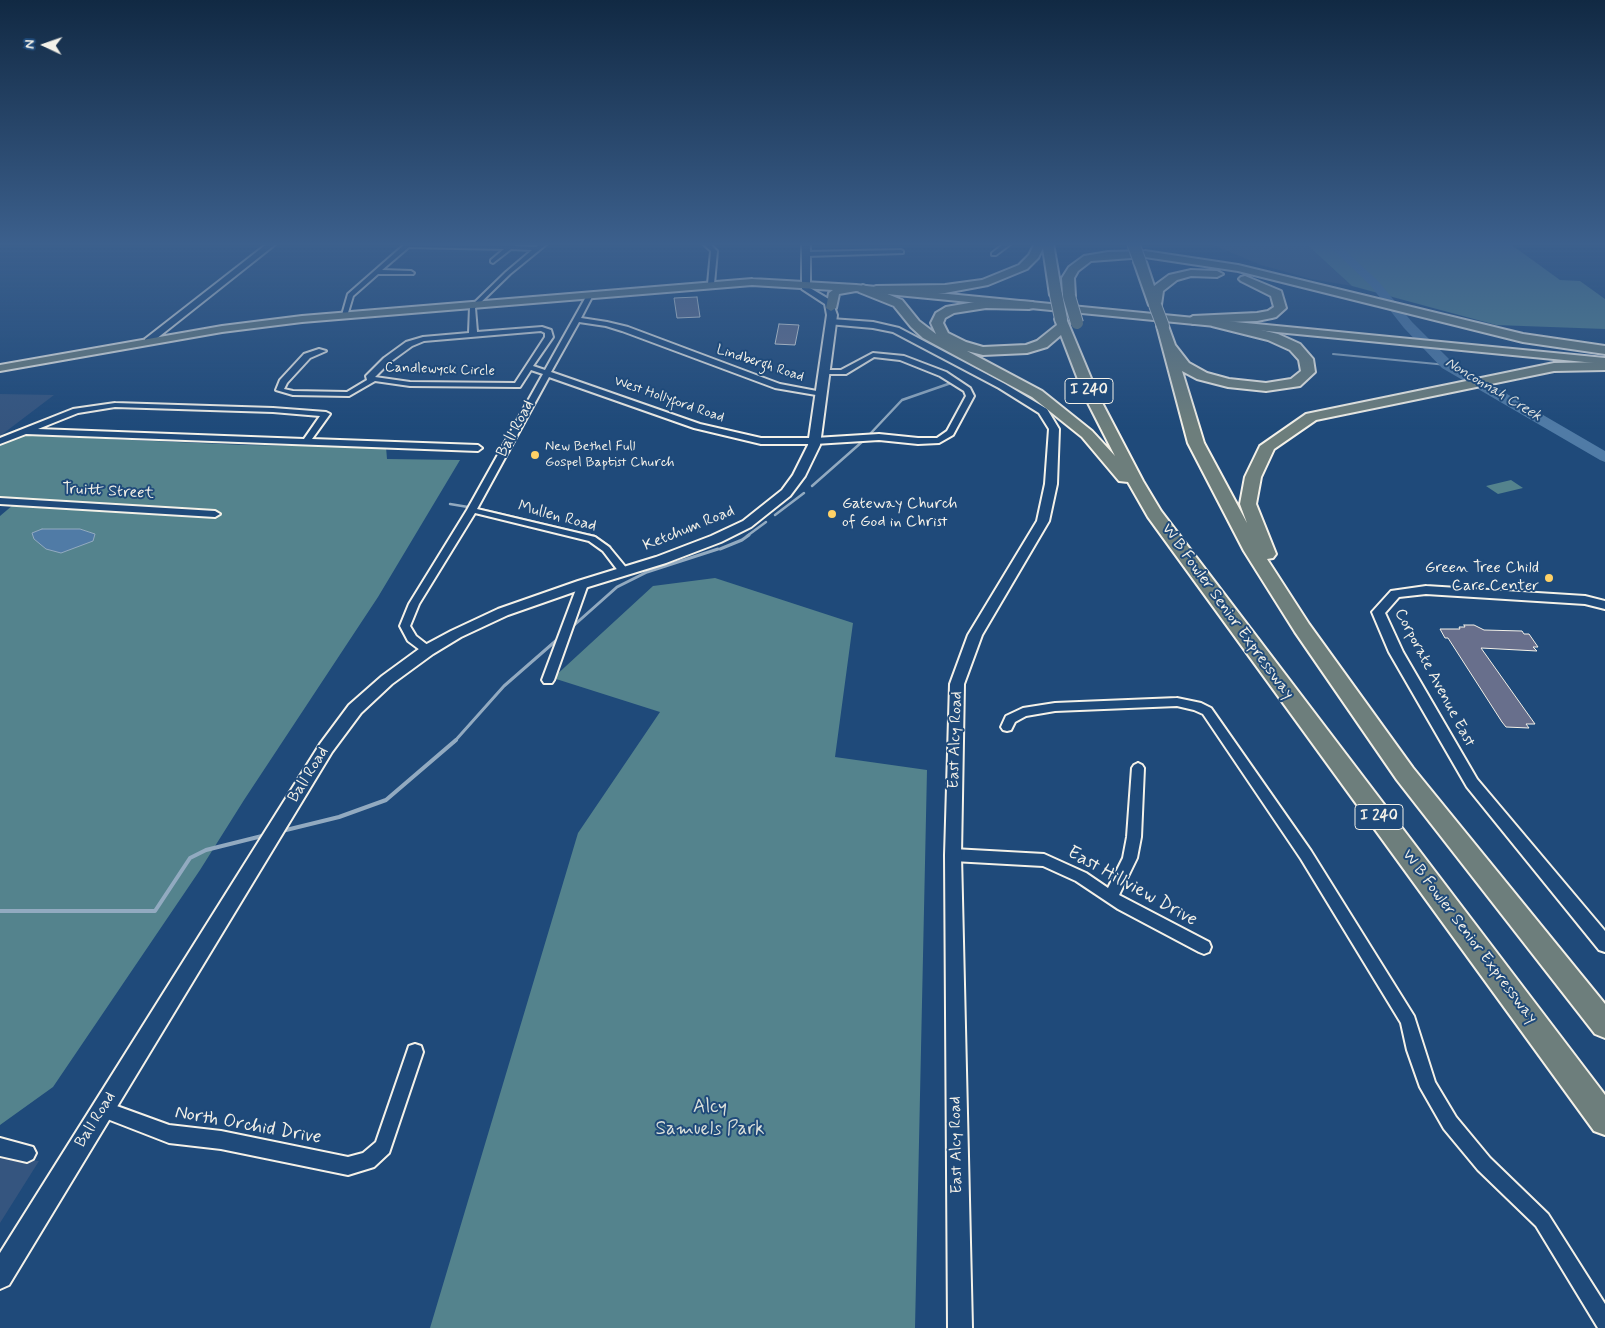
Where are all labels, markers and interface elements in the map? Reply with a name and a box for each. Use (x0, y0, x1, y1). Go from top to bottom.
north arrow (20, 20, 70, 70)
text: N (21, 39, 39, 49)
street label: Lindbergh Road (714, 342, 806, 386)
water label: Nonconnah Creek (1442, 354, 1544, 426)
street label: Candlewyck Circle (385, 360, 495, 380)
street label: West Hollyford Road (612, 373, 726, 427)
road number: I 240 (1065, 378, 1113, 404)
street label: Ball Road (493, 397, 539, 461)
place label: New Bethel Full Gospel Baptist Church (545, 439, 675, 472)
marker: New Bethel Full Gospel Baptist Church (529, 449, 541, 461)
street label: Truitt Street (62, 480, 154, 504)
place label: Gateway Church of God in Christ (842, 495, 957, 533)
street label: Mullen Road (516, 497, 598, 537)
street label: Ketchum Road (641, 502, 737, 556)
marker: Gateway Church of God in Christ (826, 508, 838, 520)
street label: W B Fowler Senior Expressway (1157, 520, 1297, 704)
place label: Green Tree Child Care Center (1425, 559, 1539, 597)
marker: Green Tree Child Care Center (1543, 572, 1555, 584)
street label: Corporate Avenue East (1389, 606, 1479, 750)
street label: East Alcy Road (945, 691, 967, 789)
street label: Ball Road (284, 744, 334, 806)
road number: I 240 (1355, 804, 1403, 830)
street label: East Hillview Drive (1063, 842, 1201, 932)
street label: W B Fowler Senior Expressway (1397, 846, 1541, 1028)
street label: Ball Road (71, 1089, 121, 1151)
street label: East Alcy Road (947, 1096, 967, 1194)
park label: Alcy Samuels Park (655, 1097, 765, 1141)
street label: North Orchid Drive (173, 1102, 323, 1150)

